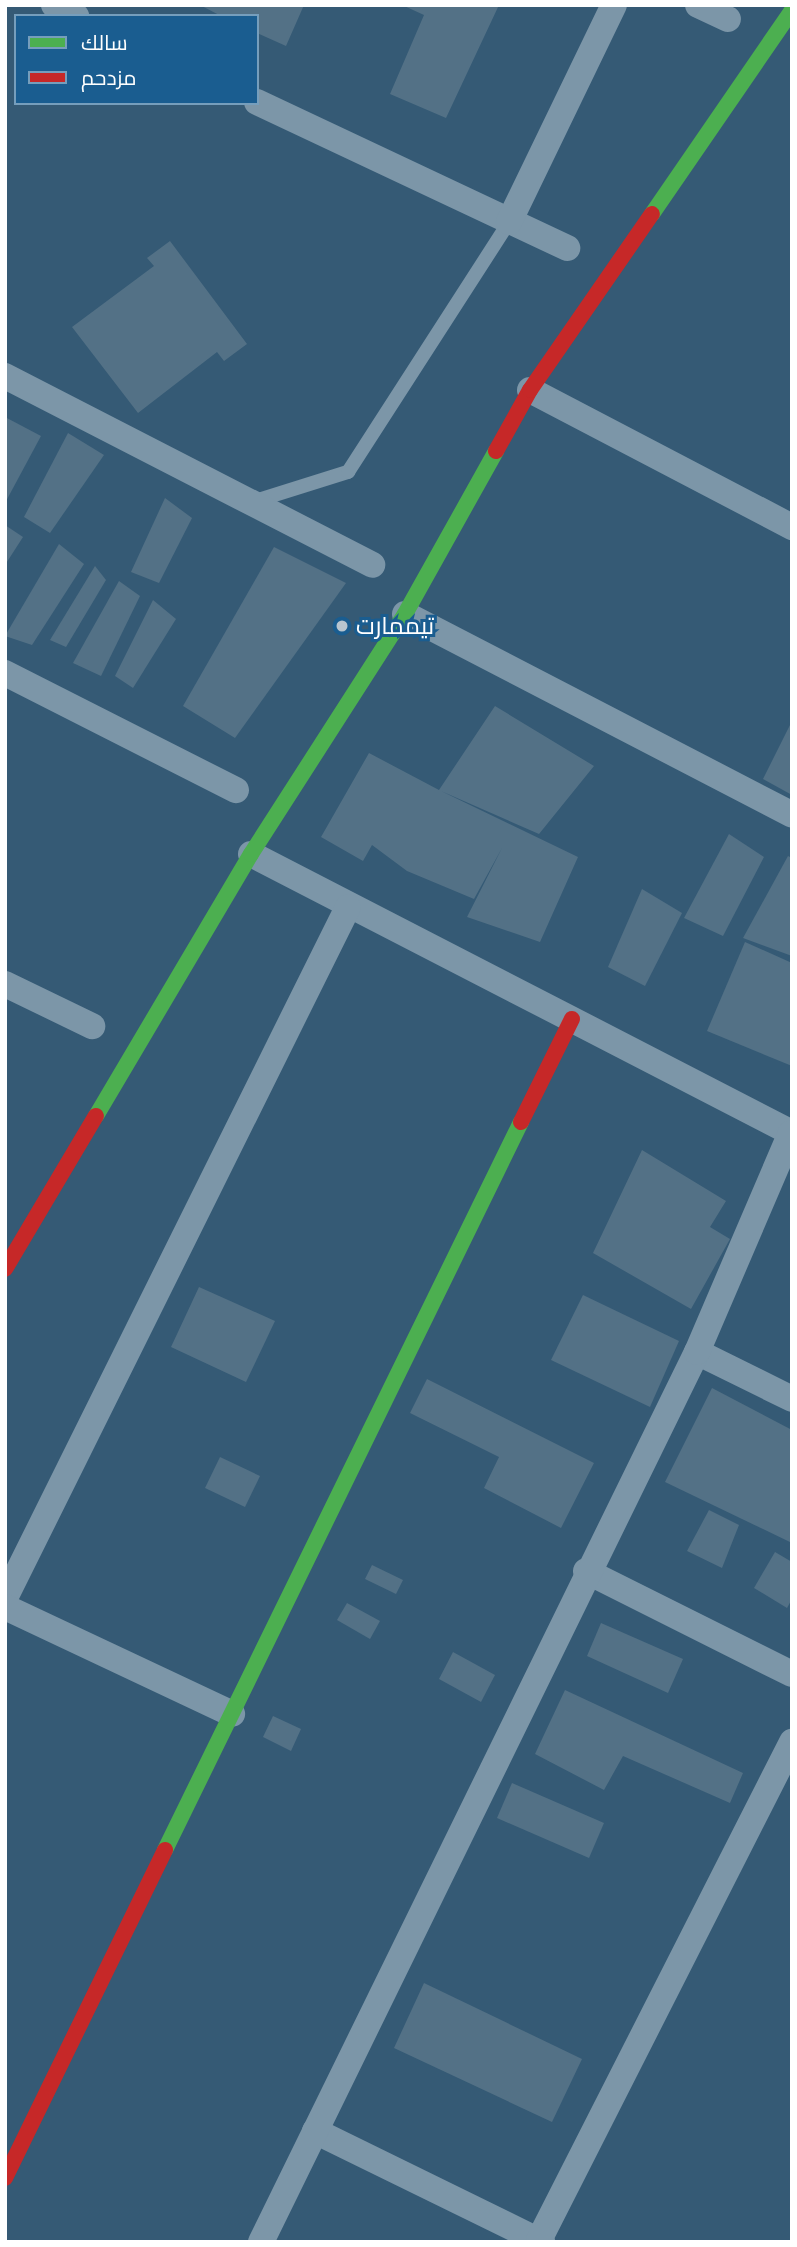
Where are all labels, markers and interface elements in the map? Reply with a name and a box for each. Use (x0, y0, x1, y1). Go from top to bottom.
legend (14, 14, 259, 105)
text: سالك (81, 28, 128, 58)
text: مزدحم (81, 63, 136, 93)
place label: تیممارت (356, 612, 434, 640)
marker: تیممارت (334, 618, 350, 634)

